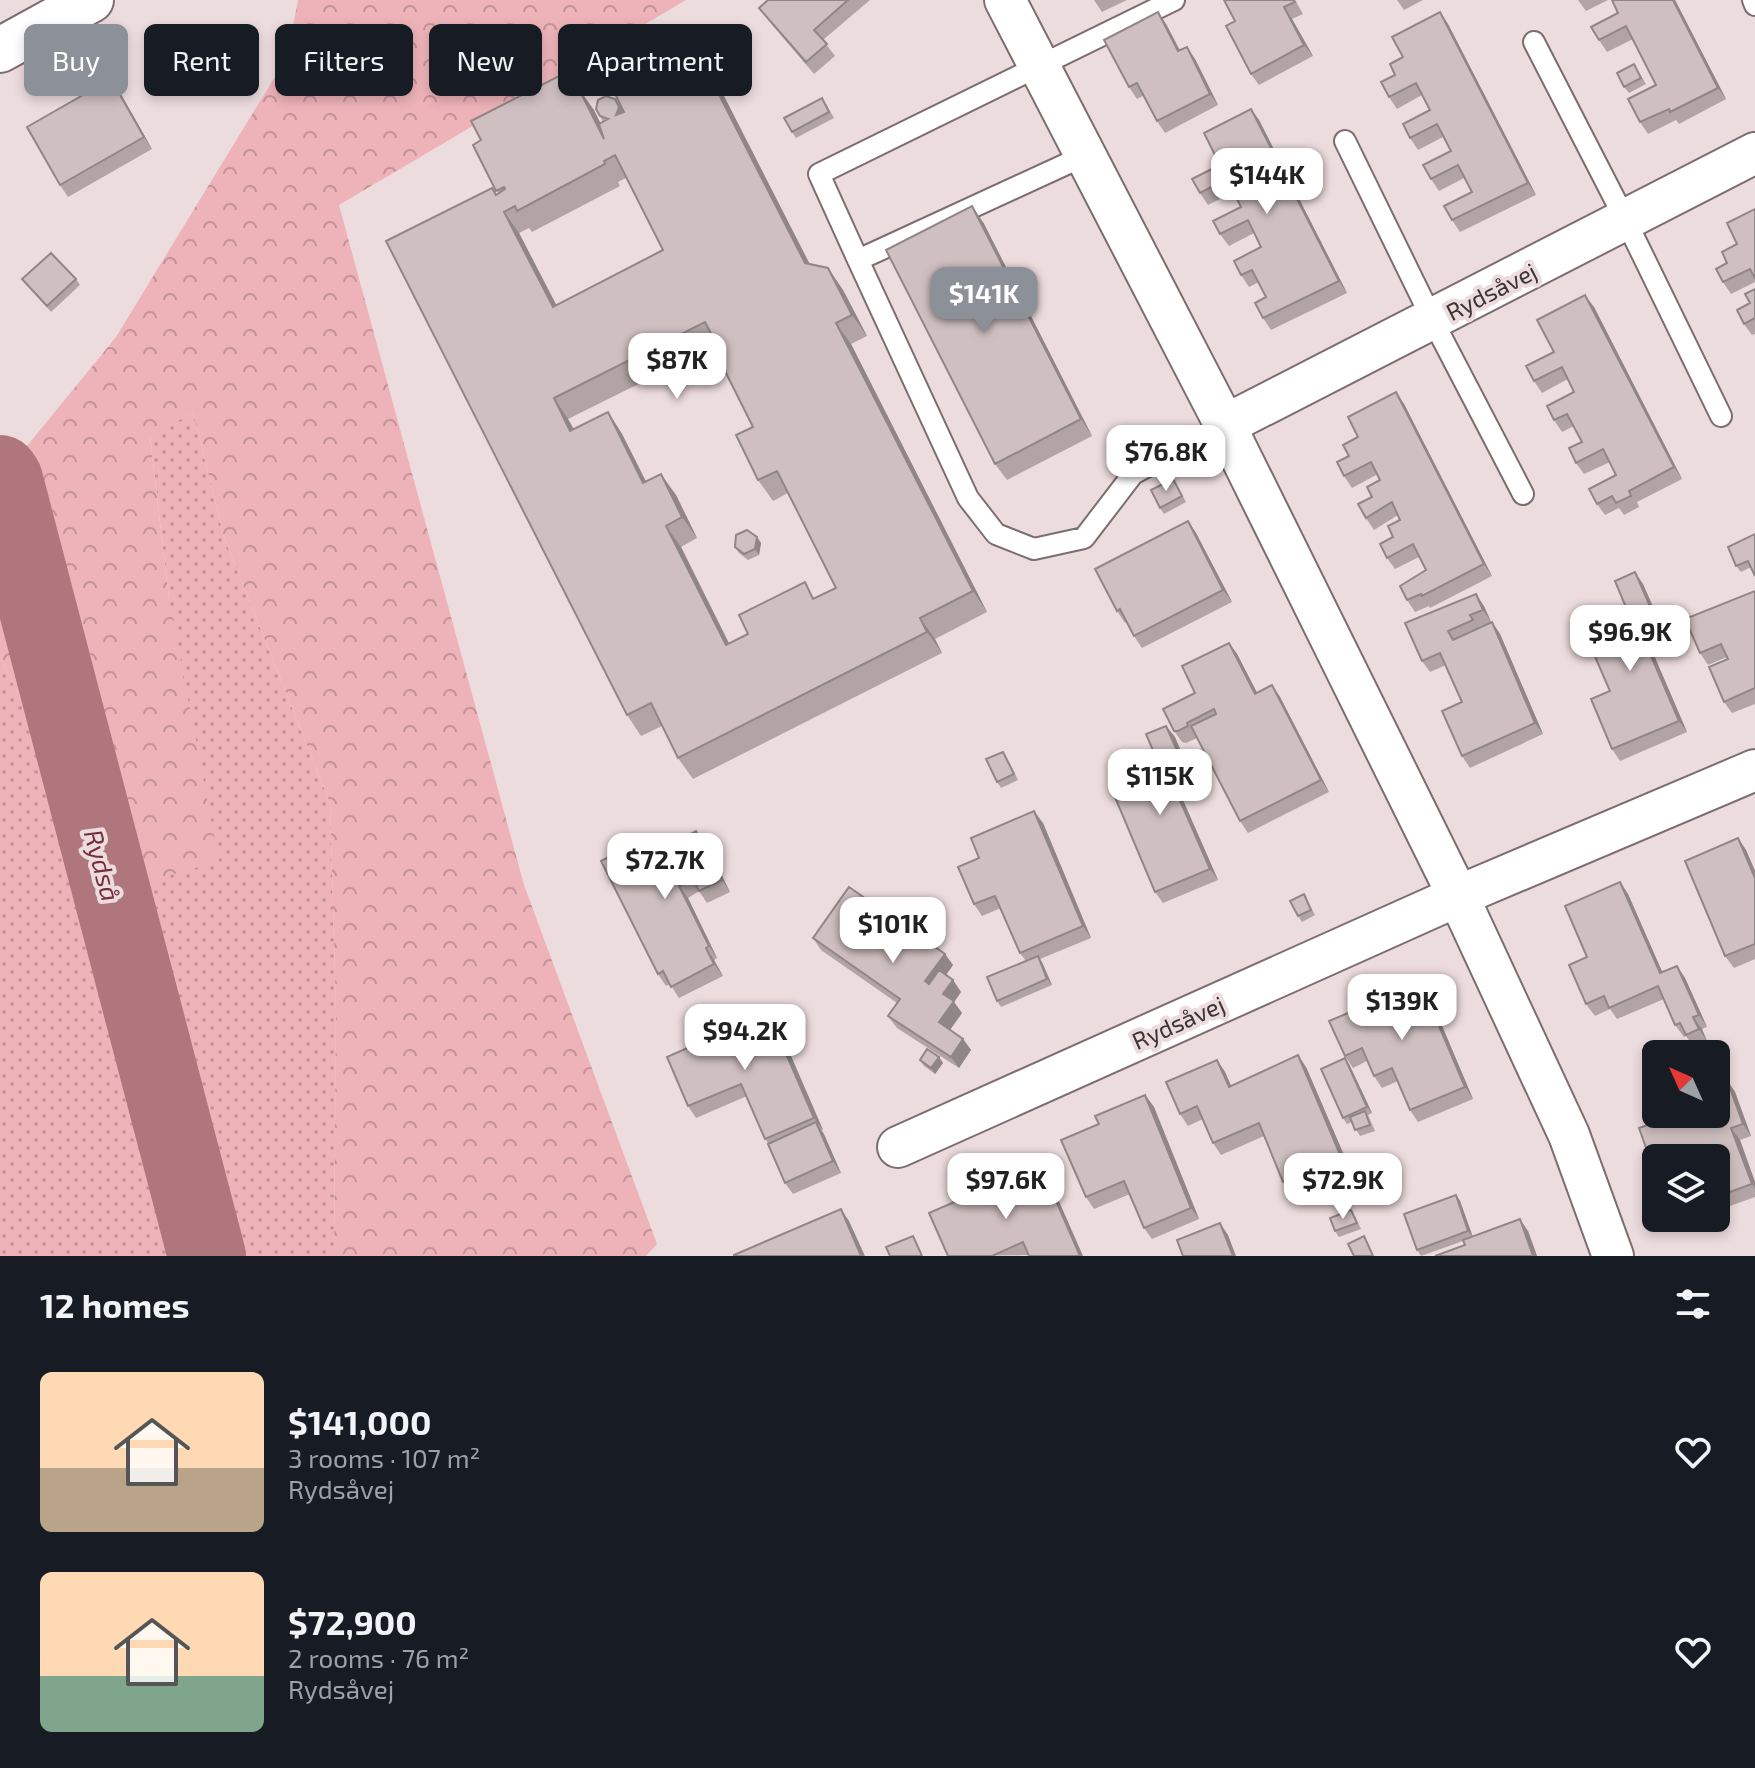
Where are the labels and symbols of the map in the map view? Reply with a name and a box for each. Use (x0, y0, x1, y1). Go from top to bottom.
pin: $144K (1211, 148, 1323, 216)
street label: Rydsåvej (1441, 256, 1541, 326)
pin: $141K (928, 267, 1040, 335)
pin: $87K (630, 333, 724, 401)
pin: $76.8K (1101, 425, 1231, 493)
pin: $96.9K (1565, 605, 1695, 673)
pin: $115K (1104, 749, 1216, 817)
water label: Rydså (78, 826, 127, 905)
pin: $72.7K (600, 833, 730, 901)
pin: $101K (837, 897, 949, 965)
pin: $139K (1346, 974, 1458, 1042)
street label: Rydsåvej (1127, 989, 1229, 1055)
pin: $94.2K (680, 1004, 810, 1072)
north arrow (1642, 1040, 1730, 1128)
pin: $97.6K (941, 1153, 1071, 1221)
pin: $72.9K (1278, 1153, 1408, 1221)

